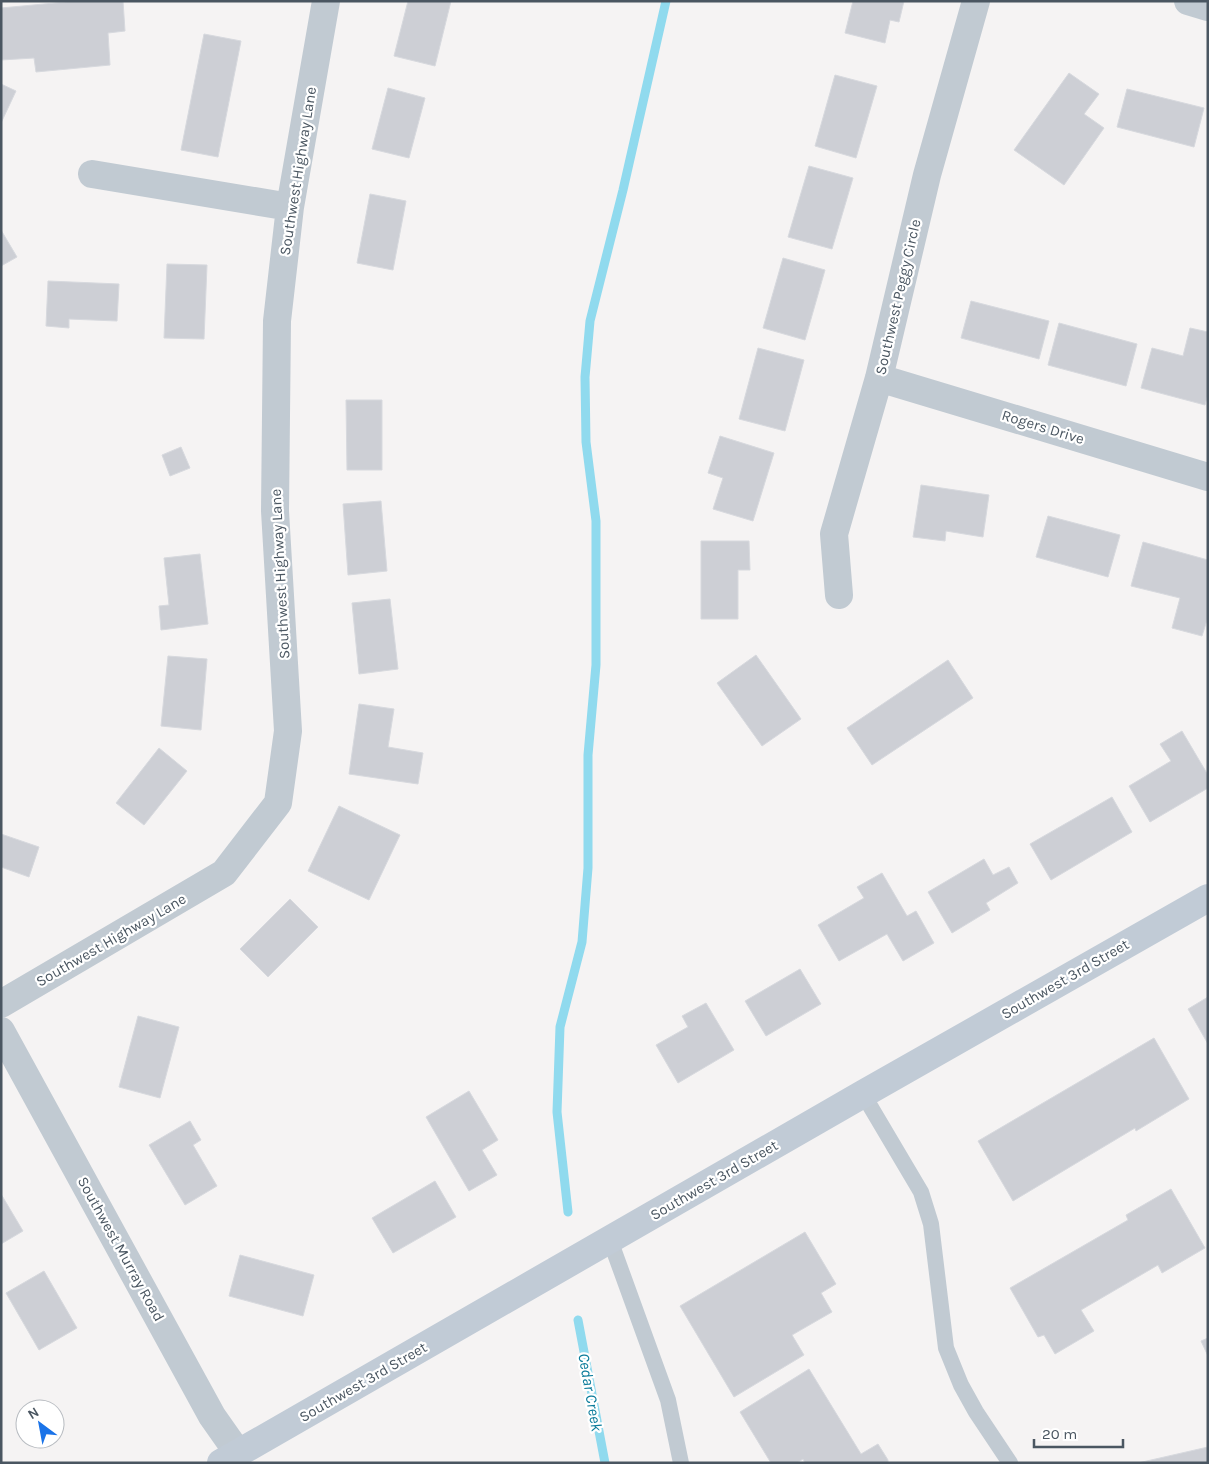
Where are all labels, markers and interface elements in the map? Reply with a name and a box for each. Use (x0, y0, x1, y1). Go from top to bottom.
street label: Southwest Highway Lane (276, 85, 320, 257)
street label: Southwest Peggy Circle (871, 217, 925, 377)
street label: Rogers Drive (1000, 406, 1086, 448)
street label: Southwest Highway Lane (267, 488, 293, 660)
street label: Southwest Highway Lane (33, 890, 189, 990)
street label: Southwest 3rd Street (998, 935, 1132, 1023)
street label: Southwest 3rd Street (647, 1136, 781, 1224)
street label: Southwest Murray Road (74, 1173, 168, 1325)
street label: Southwest 3rd Street (296, 1338, 430, 1426)
water label: Cedar Creek (574, 1352, 607, 1434)
north arrow (15, 1399, 65, 1449)
text: N (25, 1404, 42, 1423)
scale bar (1034, 1416, 1123, 1448)
text: 20 m (1042, 1425, 1077, 1443)

